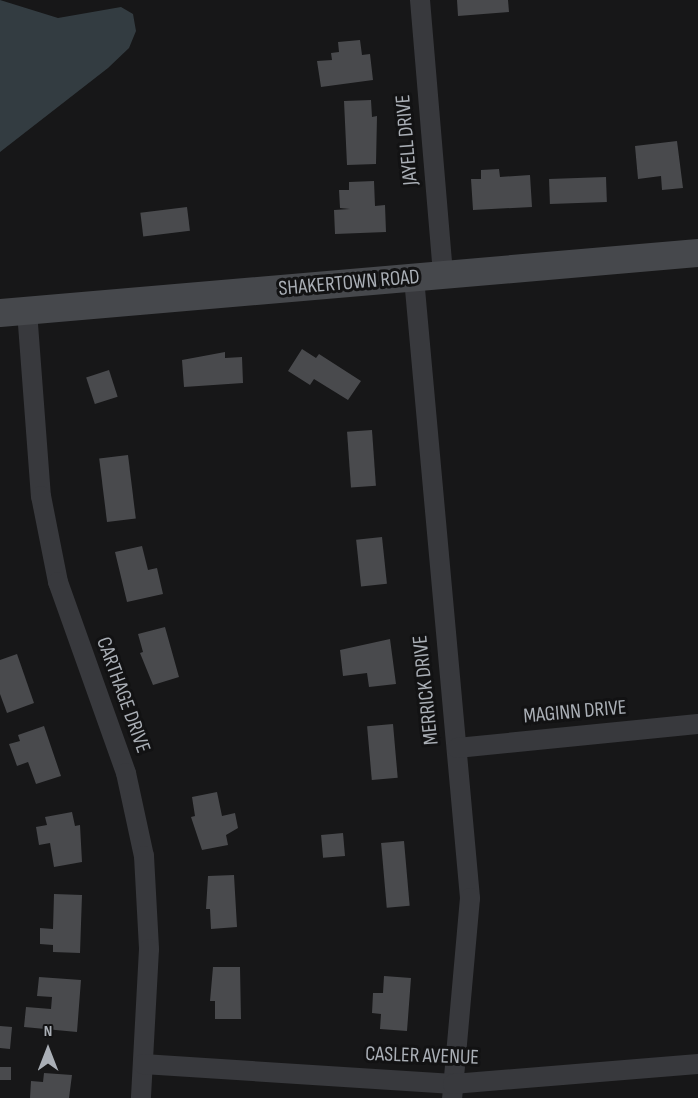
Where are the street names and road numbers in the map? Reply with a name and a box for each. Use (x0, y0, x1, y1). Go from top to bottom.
street label: JAYELL DRIVE (390, 94, 424, 186)
street label: SHAKERTOWN ROAD (277, 264, 421, 302)
street label: CARTHAGE DRIVE (90, 634, 156, 756)
street label: MERRICK DRIVE (408, 634, 444, 746)
street label: MAGINN DRIVE (523, 695, 627, 729)
street label: CASLER AVENUE (365, 1041, 479, 1071)

